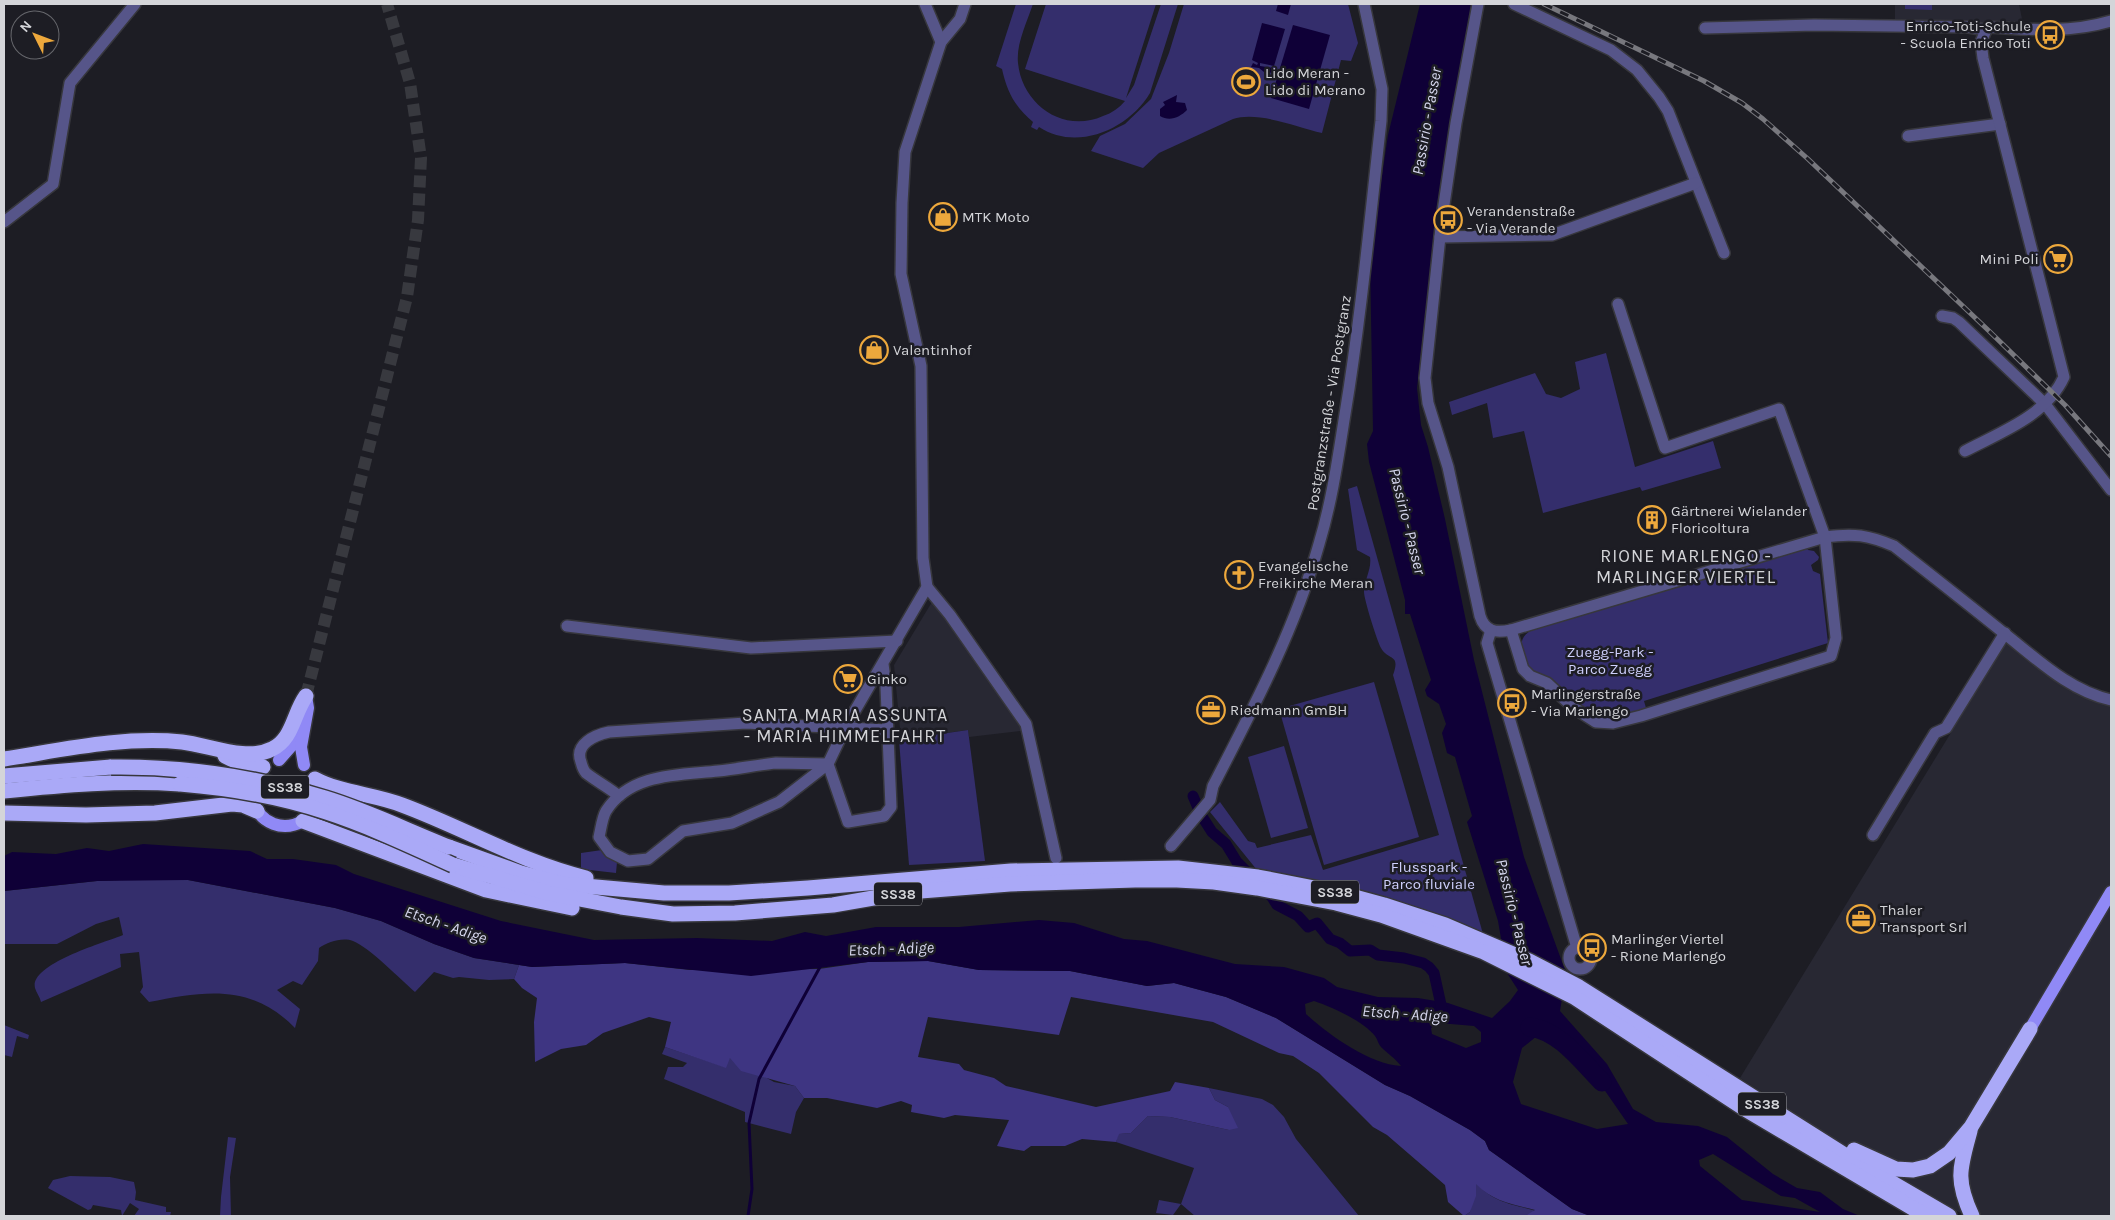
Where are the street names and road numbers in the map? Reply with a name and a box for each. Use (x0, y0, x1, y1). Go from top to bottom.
street label: Postgranzstraße - Via Postgranz (1303, 294, 1355, 512)
road number: SS38 (261, 776, 309, 799)
road number: SS38 (1311, 880, 1359, 904)
road number: SS38 (874, 882, 922, 906)
road number: SS38 (1738, 1092, 1786, 1116)

